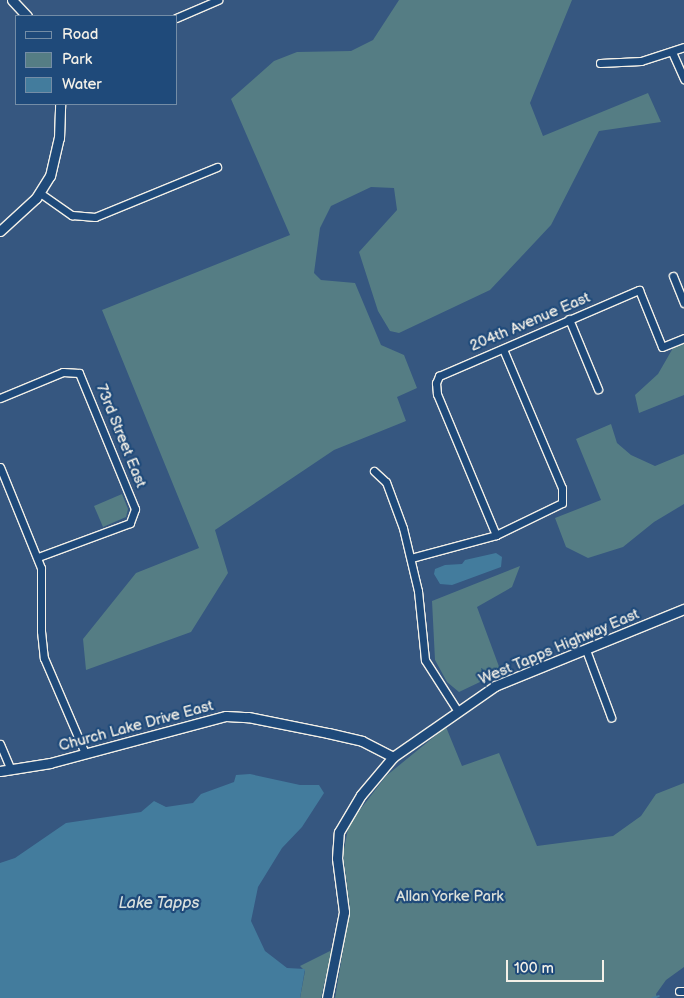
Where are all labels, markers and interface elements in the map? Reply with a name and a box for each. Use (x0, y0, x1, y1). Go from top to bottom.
legend (15, 15, 178, 105)
text: Road (62, 25, 98, 44)
text: Park (62, 50, 92, 69)
text: Water (62, 75, 102, 94)
street label: 204th Avenue East (467, 289, 593, 355)
street label: 73rd Street East (92, 382, 150, 490)
street label: West Tapps Highway East (476, 605, 642, 689)
street label: Church Lake Drive East (57, 697, 215, 755)
park label: Allan Yorke Park (396, 888, 504, 906)
water label: Lake Tapps (118, 894, 200, 914)
scale bar (509, 950, 606, 982)
text: 100 m (514, 959, 554, 978)

